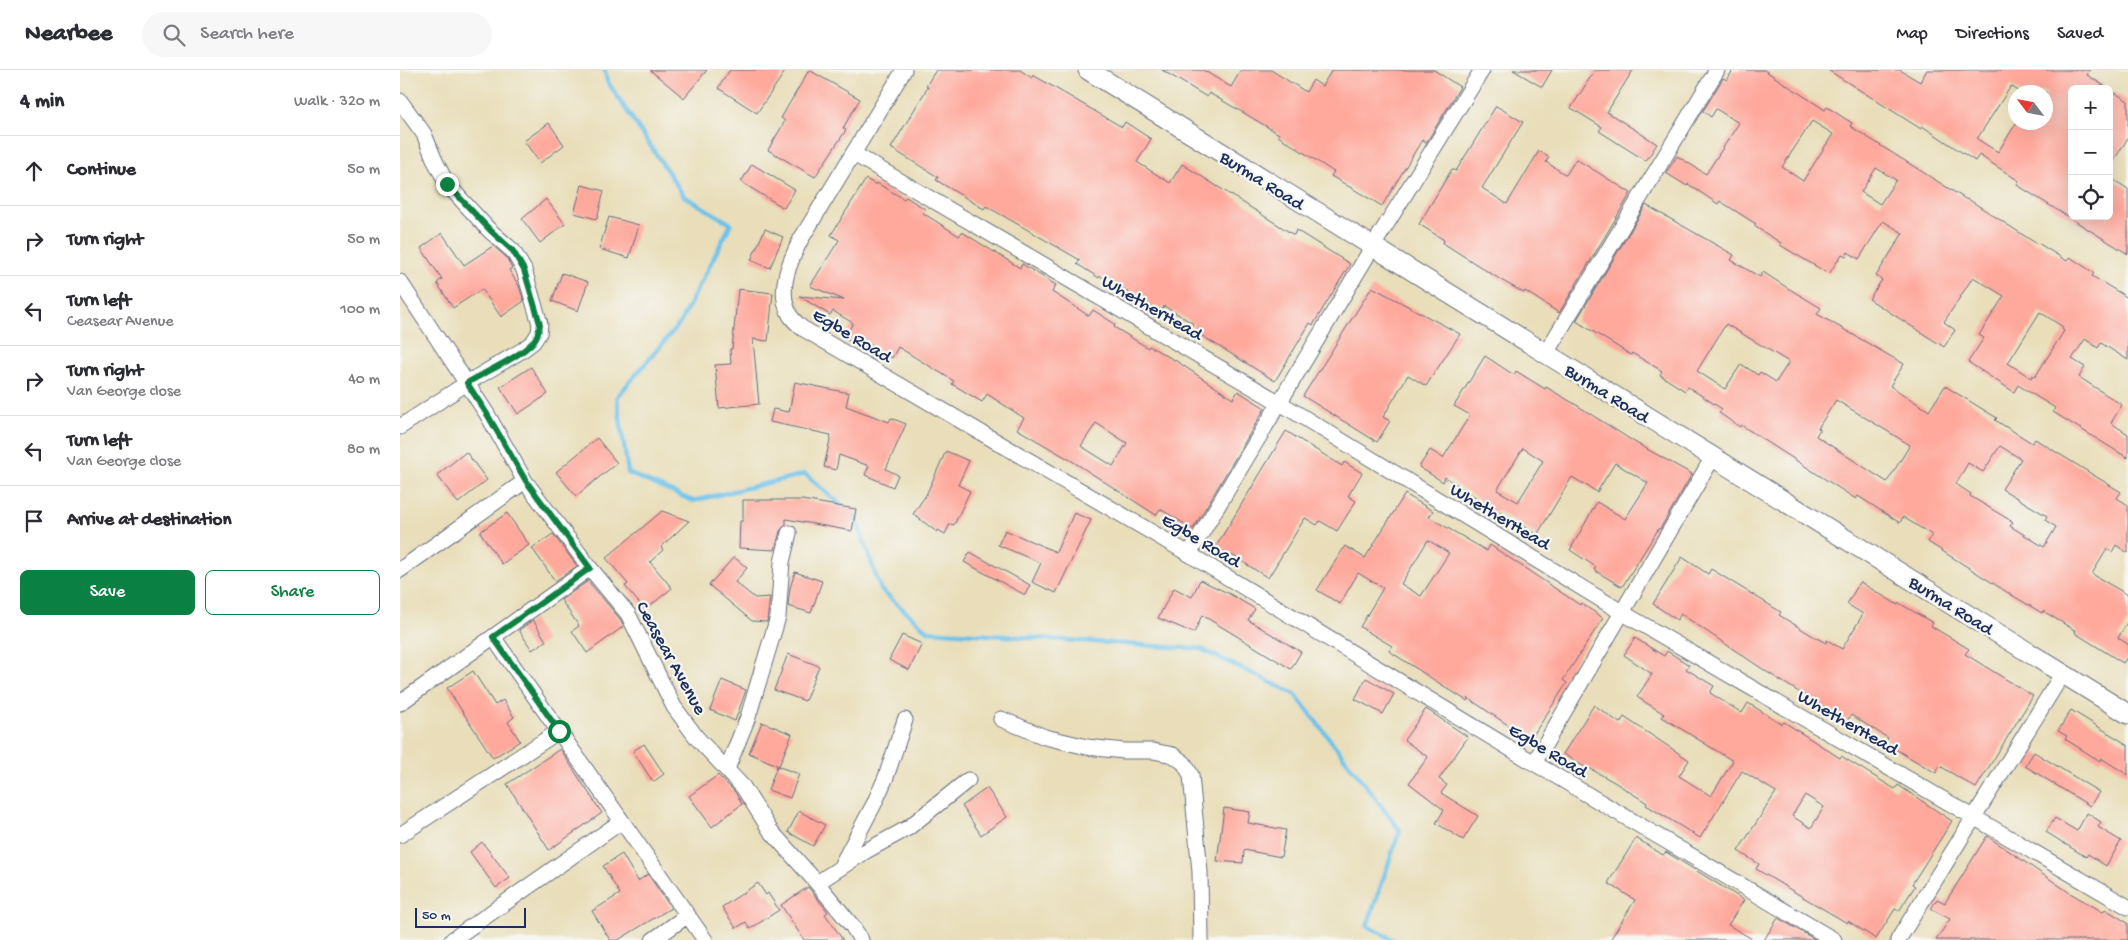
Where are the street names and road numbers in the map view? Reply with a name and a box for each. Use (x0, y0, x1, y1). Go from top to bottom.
street label: Burma Road (1214, 146, 1309, 218)
street label: WhetherHead (1097, 271, 1208, 348)
street label: Egbe Road (807, 304, 897, 371)
street label: Burma Road (1559, 359, 1654, 431)
street label: WhetherHead (1445, 479, 1555, 558)
street label: Egbe Road (1156, 509, 1246, 576)
street label: Burma Road (1903, 571, 1998, 643)
street label: Ceasear Avenue (629, 598, 711, 720)
street label: WhetherHead (1793, 686, 1904, 763)
street label: Egbe Road (1503, 719, 1593, 786)

